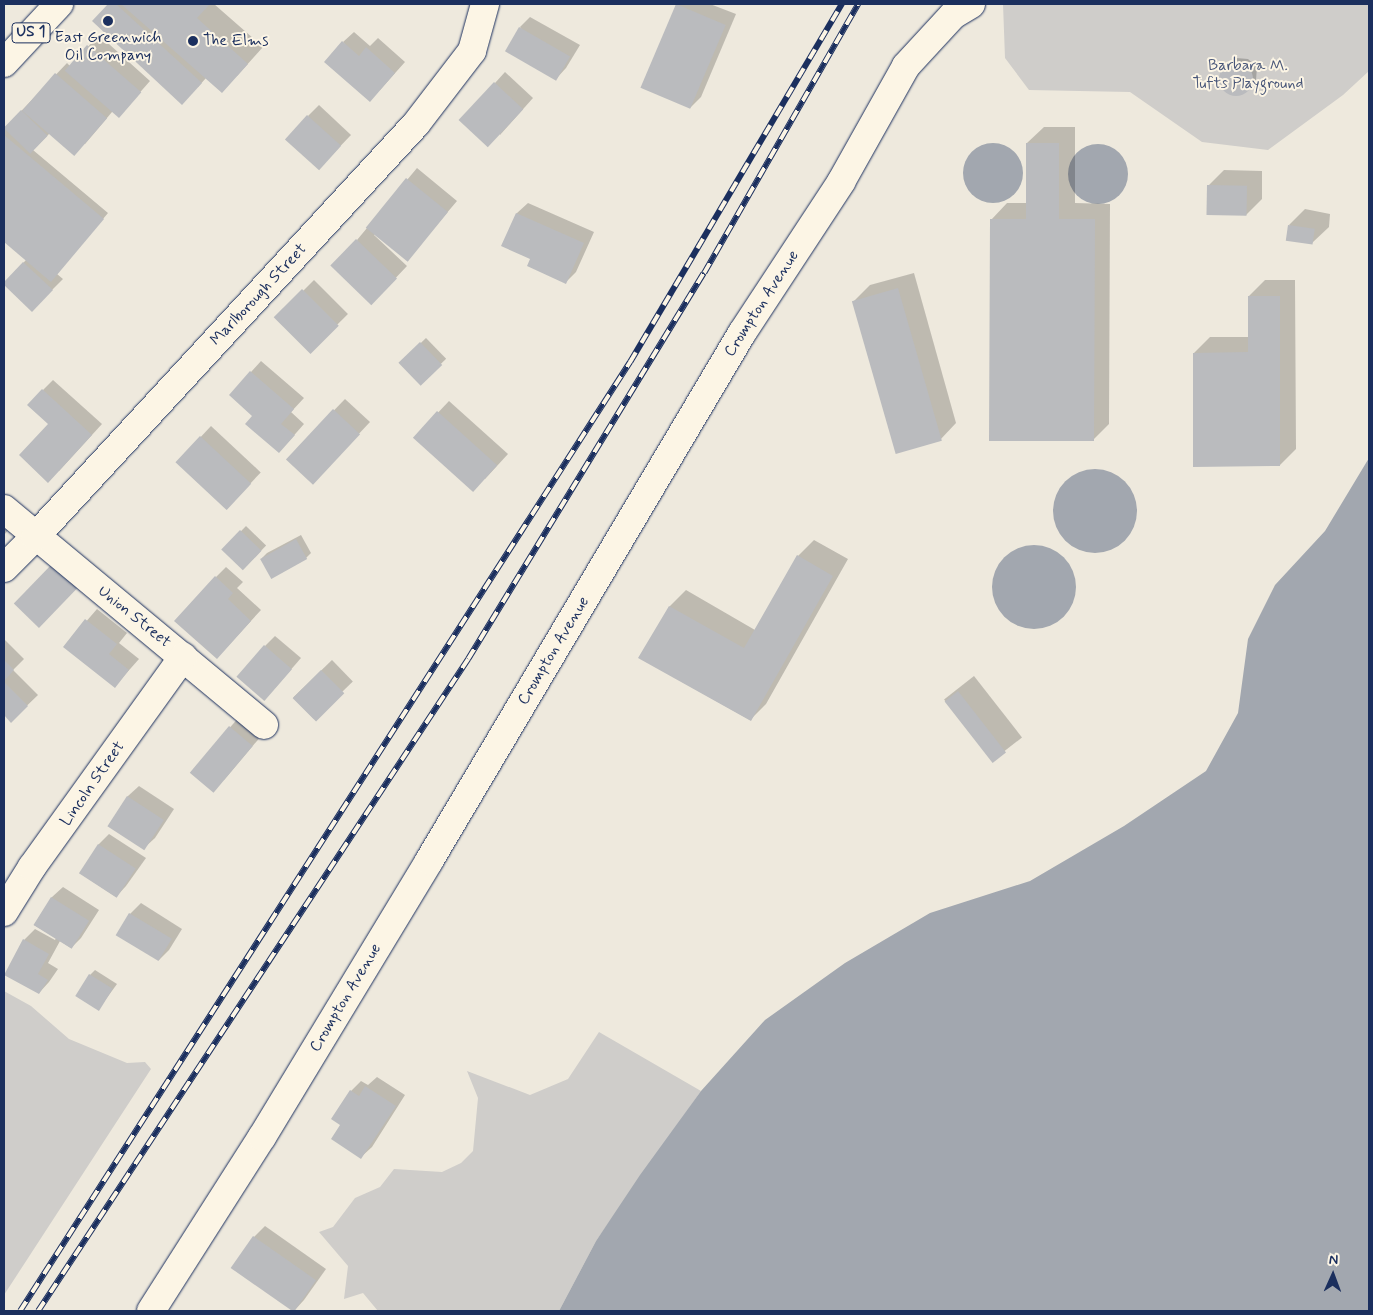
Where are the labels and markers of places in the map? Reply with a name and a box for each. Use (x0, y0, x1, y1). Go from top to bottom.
marker: East Greenwich Oil Company (102, 15, 114, 27)
place label: East Greenwich Oil Company (55, 28, 161, 66)
place label: The Elms (203, 31, 266, 51)
marker: The Elms (187, 35, 199, 47)

